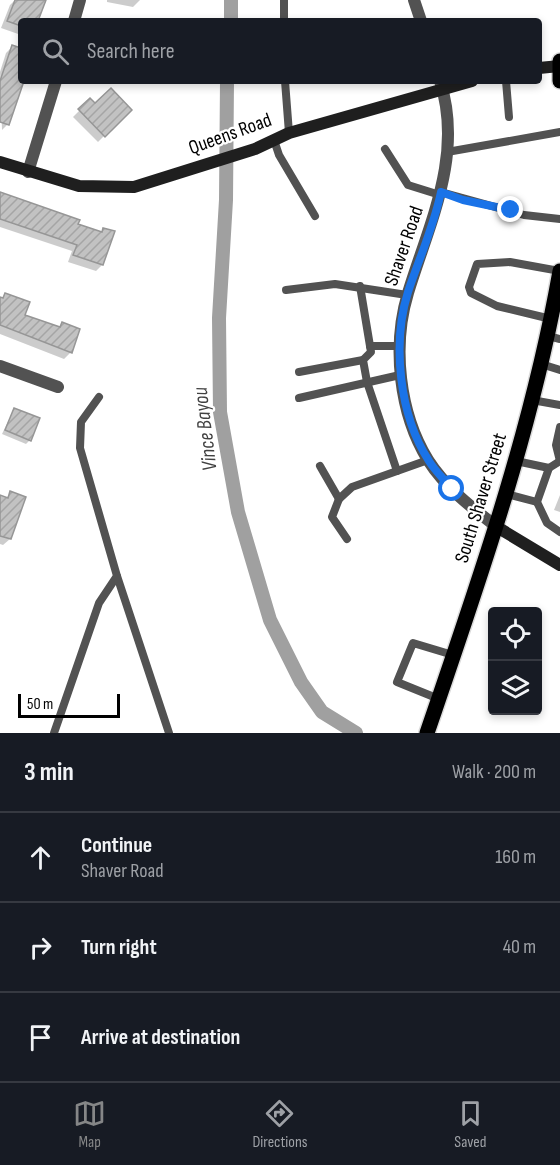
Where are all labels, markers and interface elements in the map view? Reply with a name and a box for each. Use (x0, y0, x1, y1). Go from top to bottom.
search box (18, 18, 542, 84)
icon: search (39, 35, 72, 68)
text: Search here (87, 38, 174, 65)
street label: Queens Road (185, 108, 275, 160)
route end (497, 196, 523, 222)
street label: Shaver Road (379, 203, 429, 289)
water label: Vince Bayou (187, 385, 223, 472)
street label: South Shaver Street (450, 430, 512, 566)
route start (438, 475, 464, 501)
map controls (488, 607, 542, 715)
button: locate (488, 607, 542, 661)
button: layers (488, 661, 542, 715)
scale bar (18, 691, 120, 718)
text: 50 m (27, 695, 53, 714)
text: 3 min (24, 757, 74, 788)
text: Walk · 200 m (452, 760, 536, 784)
text: Continue (81, 832, 152, 859)
icon: ahead (24, 841, 57, 874)
text: 160 m (495, 845, 536, 869)
text: Shaver Road (81, 859, 164, 883)
icon: right (24, 931, 57, 964)
text: Turn right (81, 934, 157, 961)
text: 40 m (503, 935, 536, 959)
icon: arrive (24, 1021, 57, 1054)
text: Arrive at destination (81, 1024, 240, 1051)
tab: Map (73, 1097, 106, 1152)
tab: Directions (252, 1097, 308, 1152)
tab: Saved (454, 1097, 487, 1152)

